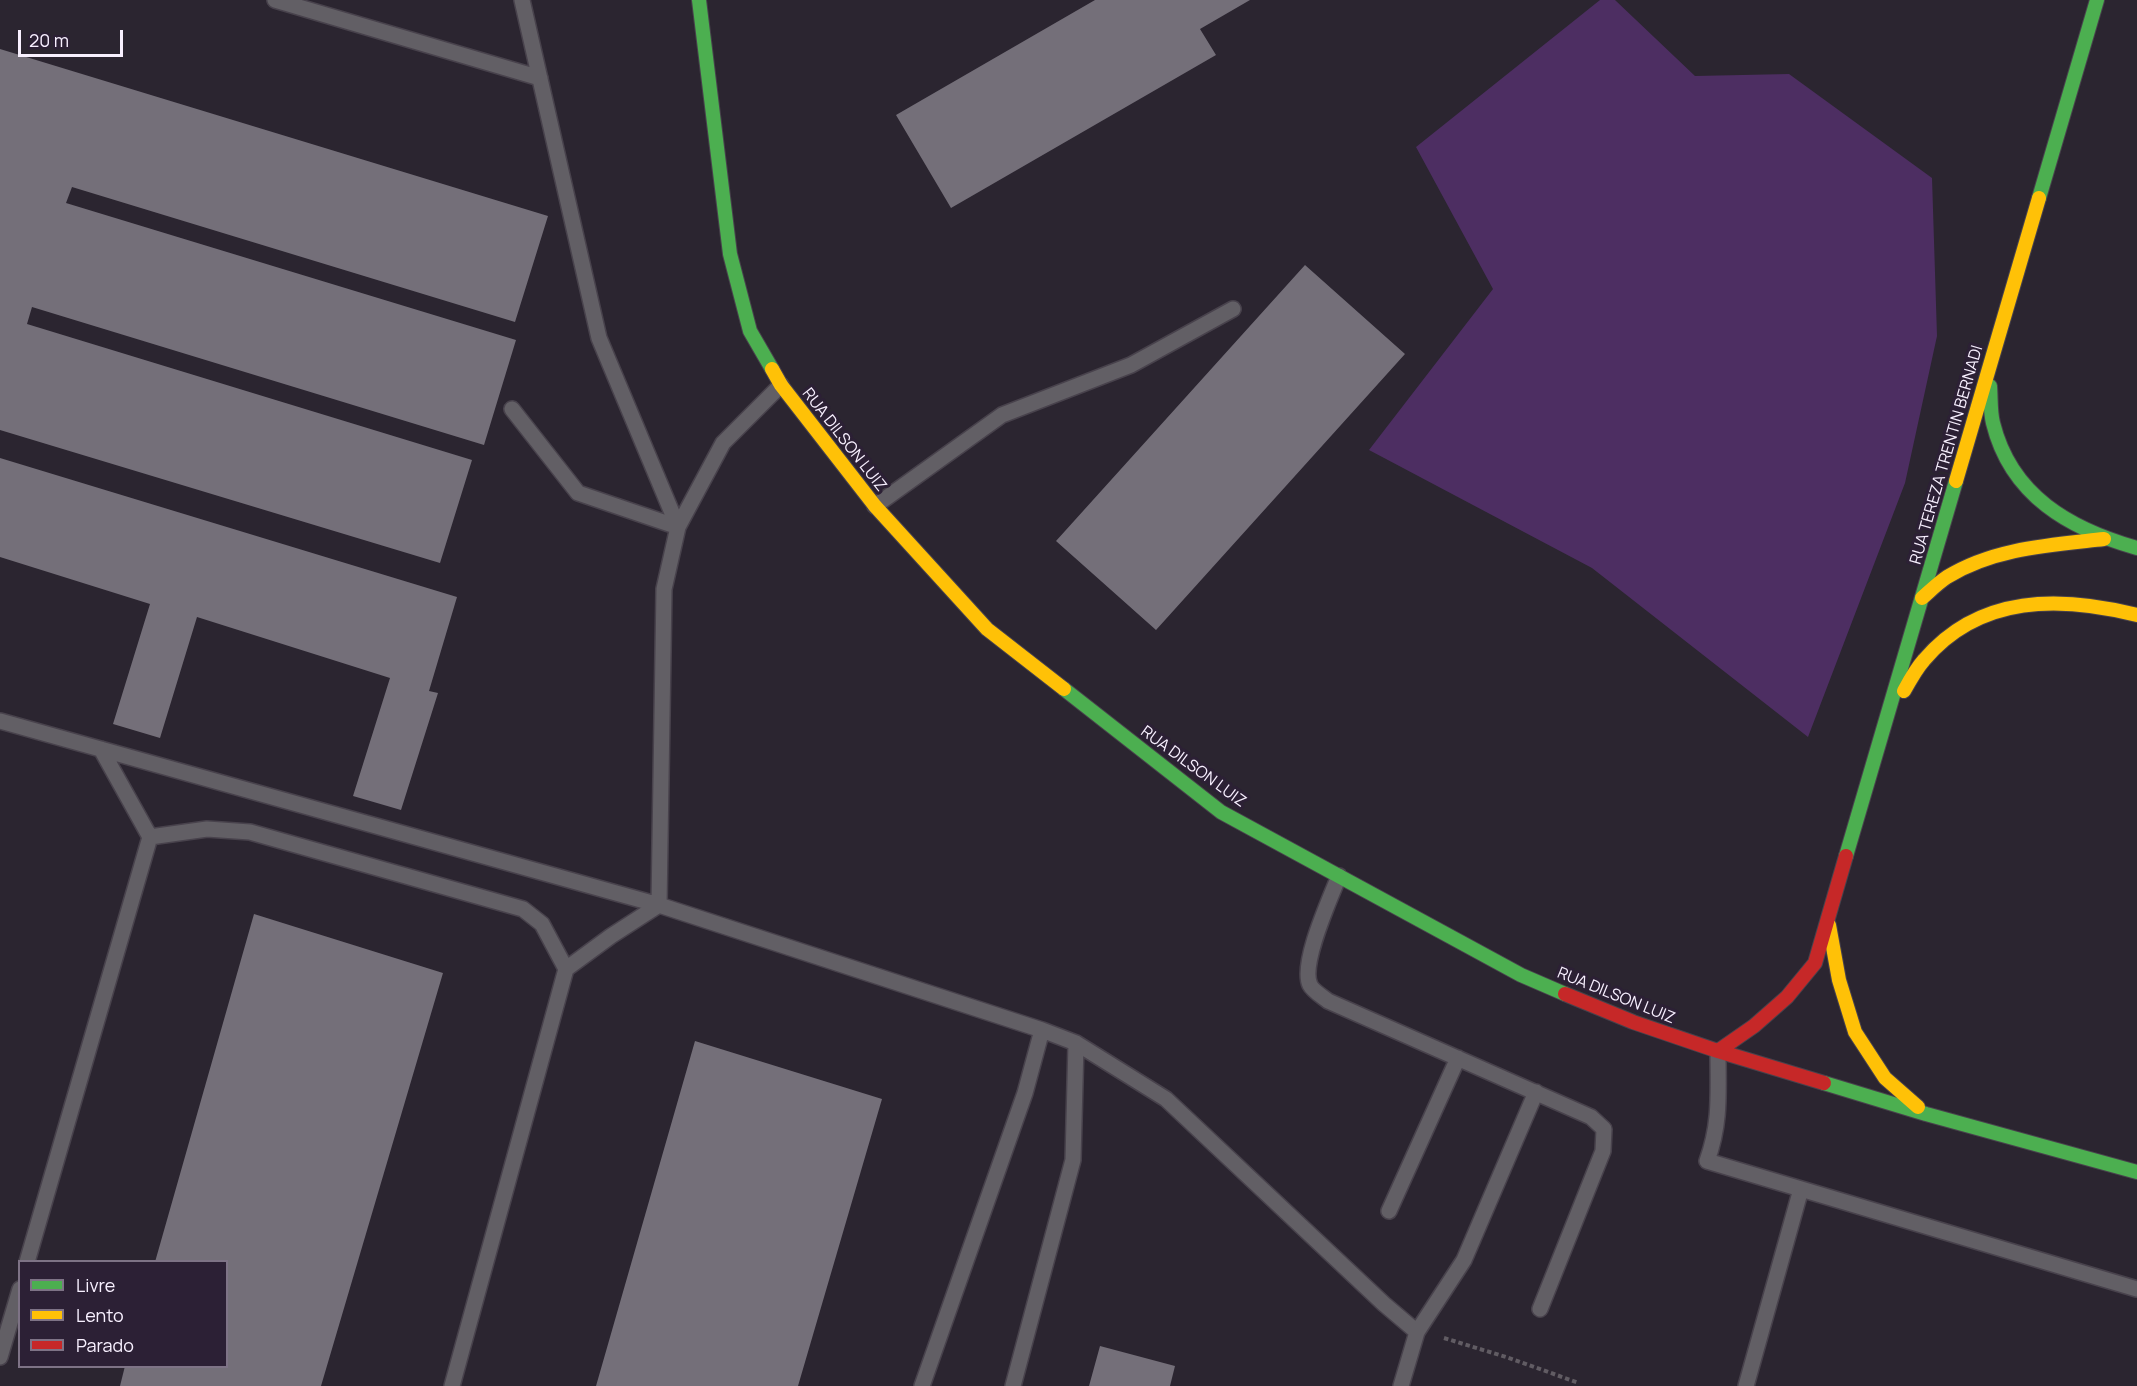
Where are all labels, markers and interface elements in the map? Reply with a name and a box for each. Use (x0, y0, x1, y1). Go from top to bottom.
scale bar (21, 18, 126, 56)
text: 20 m (29, 28, 69, 52)
street label: RUA TEREZA TRENTIN BERNADI (1906, 343, 1988, 567)
street label: RUA DILSON LUIZ (798, 385, 890, 495)
street label: RUA DILSON LUIZ (1137, 722, 1249, 812)
street label: RUA DILSON LUIZ (1554, 964, 1678, 1028)
legend (18, 1260, 228, 1368)
text: Livre (76, 1273, 115, 1297)
text: Lento (76, 1303, 124, 1327)
text: Parado (76, 1333, 134, 1357)

